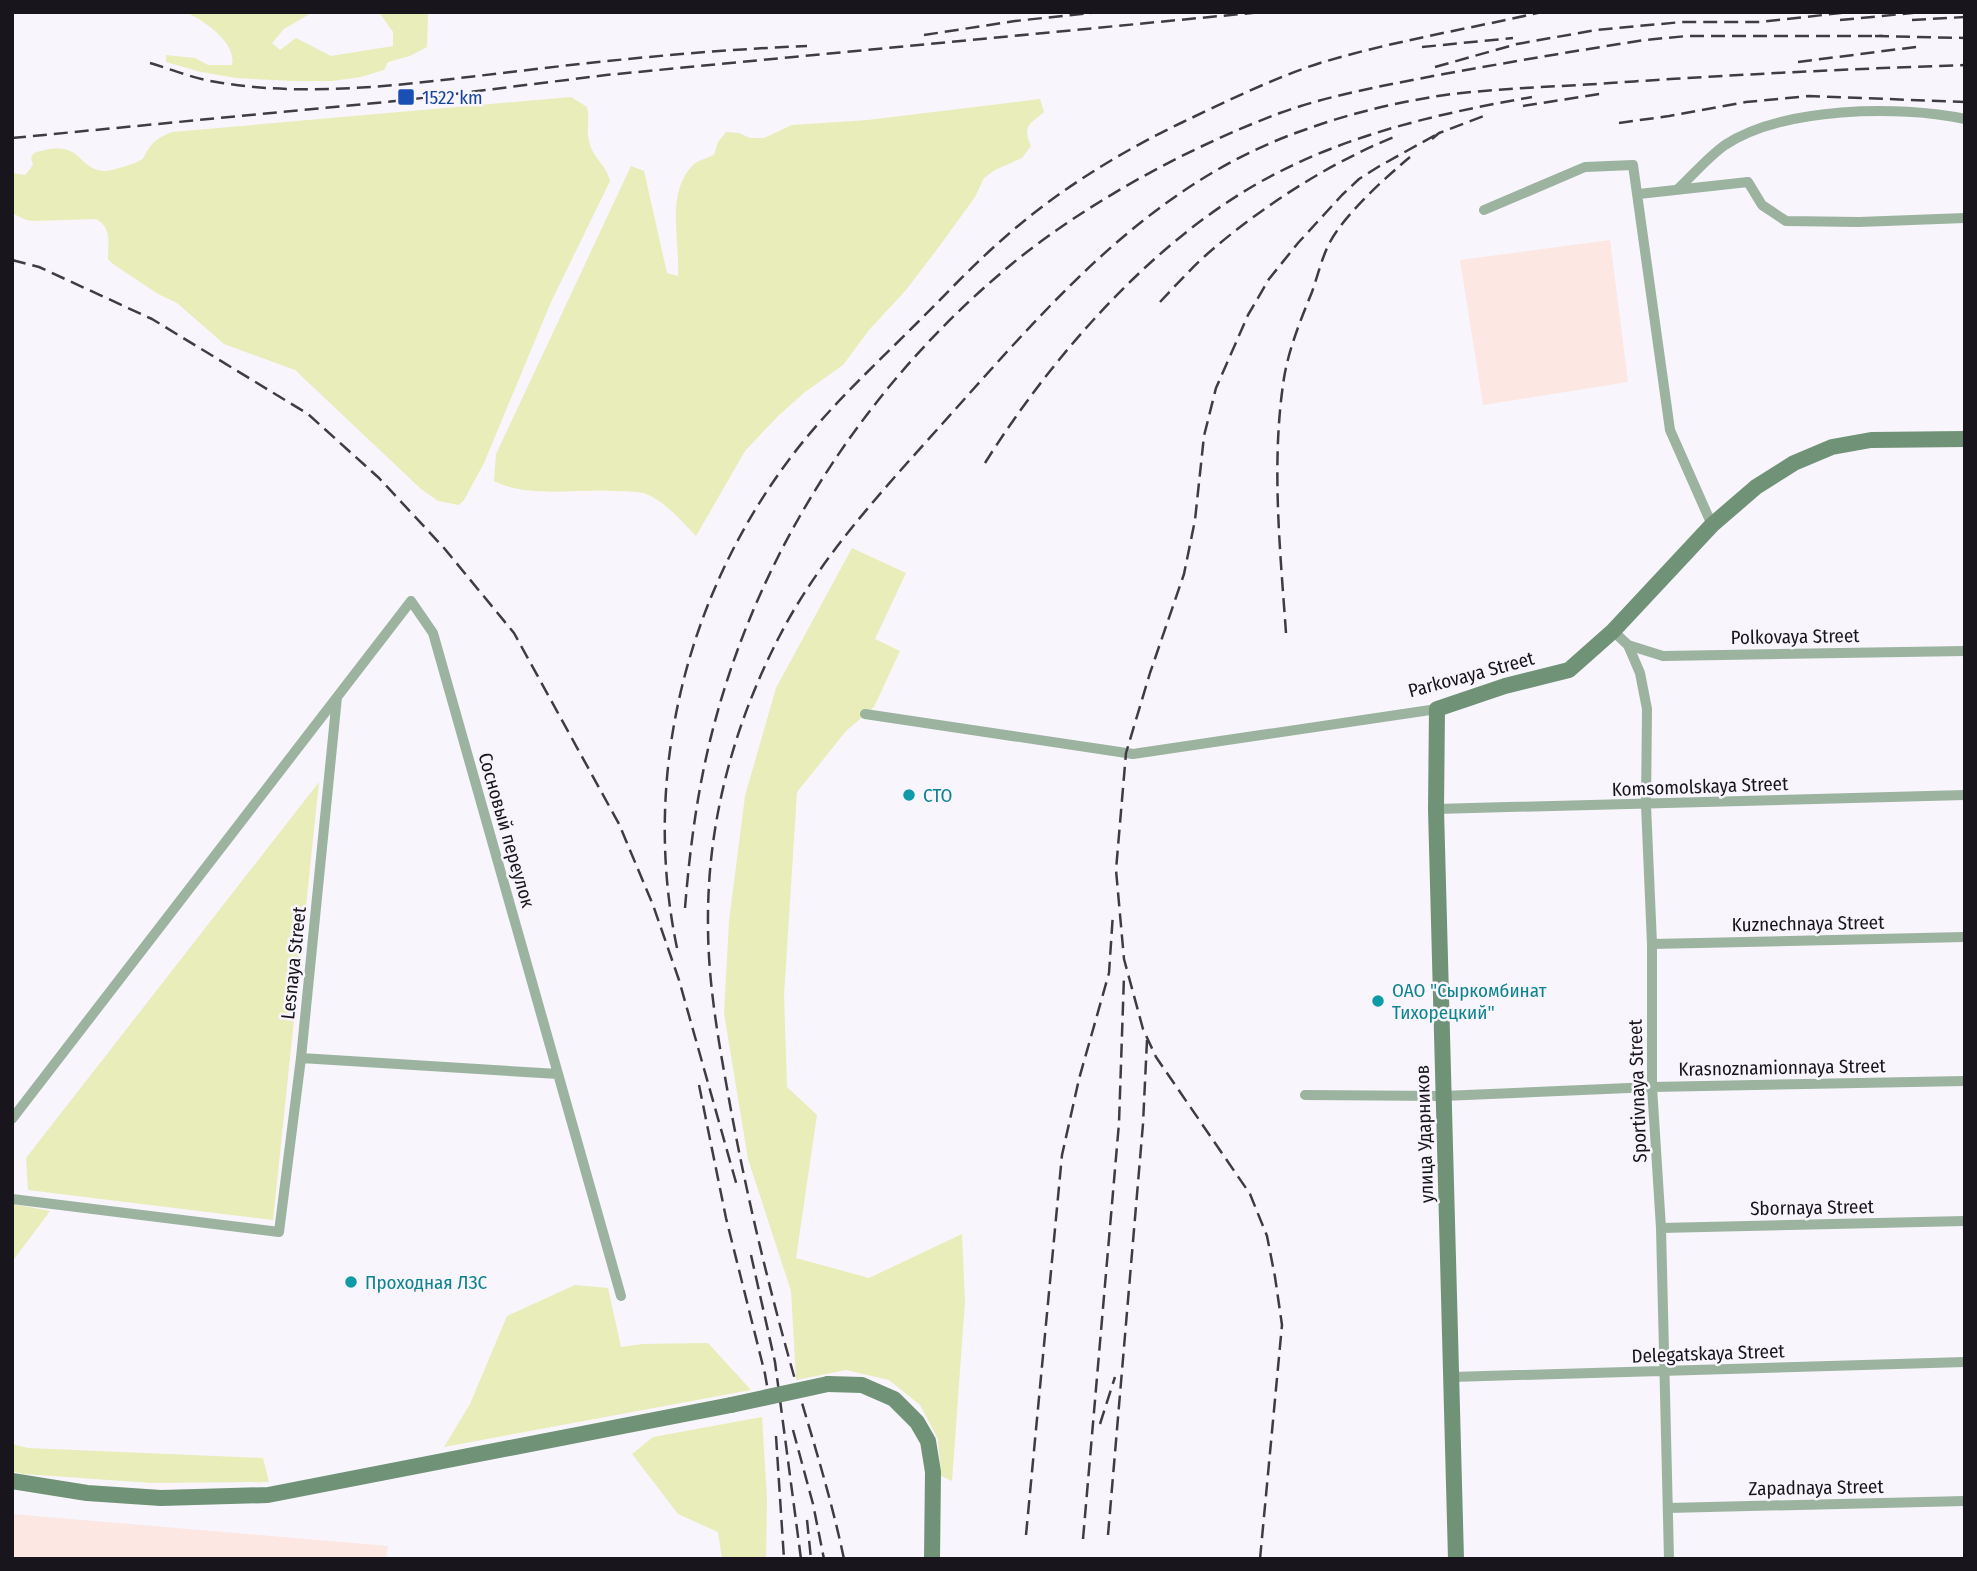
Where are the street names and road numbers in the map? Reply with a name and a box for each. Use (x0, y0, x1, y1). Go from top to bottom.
street label: Polkovaya Street (1730, 624, 1860, 649)
street label: Parkovaya Street (1406, 646, 1537, 702)
street label: Сосновый переулок (473, 750, 540, 910)
street label: Komsomolskaya Street (1611, 772, 1789, 801)
street label: Lesnaya Street (276, 905, 311, 1021)
street label: Kuznechnaya Street (1732, 911, 1885, 936)
street label: Sportivnaya Street (1623, 1018, 1651, 1163)
street label: Krasnoznamionnaya Street (1678, 1054, 1887, 1081)
street label: улица Ударников (1411, 1065, 1438, 1203)
street label: Sbornaya Street (1750, 1195, 1875, 1220)
street label: Delegatskaya Street (1631, 1339, 1786, 1368)
street label: Zapadnaya Street (1748, 1475, 1885, 1500)

